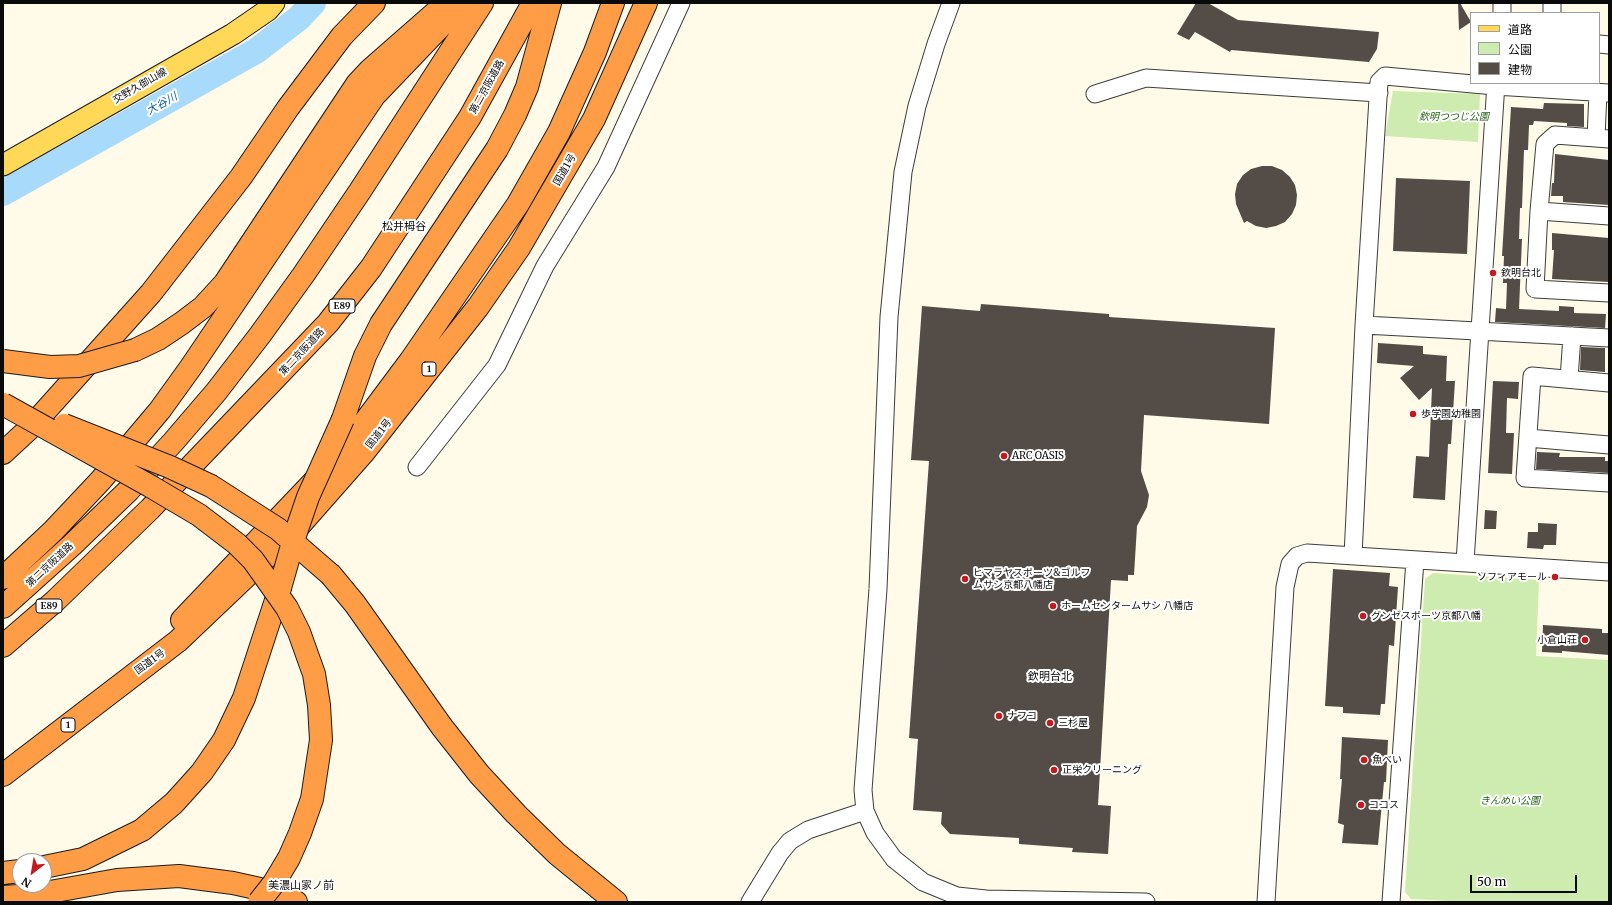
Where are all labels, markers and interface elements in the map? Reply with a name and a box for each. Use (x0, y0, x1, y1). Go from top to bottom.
legend (1470, 12, 1600, 84)
text: 道路 (1508, 22, 1532, 37)
text: 公園 (1508, 42, 1532, 57)
street label: 第二京阪道路 (467, 58, 507, 116)
text: 建物 (1508, 62, 1532, 77)
street label: 交野久御山線 (111, 66, 169, 106)
water label: 大谷川 (144, 90, 180, 118)
park label: 欽明つつじ公園 (1419, 111, 1489, 123)
street label: 国道1号 (551, 152, 579, 188)
district label: 松井栂谷 (382, 220, 426, 234)
place label: 欽明台北 (1501, 267, 1541, 279)
marker: 欽明台北 (1488, 268, 1498, 278)
road number: E89 (329, 299, 355, 313)
street label: 第二京阪道路 (277, 326, 327, 378)
road number: 1 (422, 362, 436, 376)
place label: 歩学園幼稚園 (1421, 408, 1481, 420)
marker: 歩学園幼稚園 (1408, 409, 1418, 419)
street label: 国道1号 (364, 417, 394, 451)
place label: ARC OASIS (1012, 450, 1064, 462)
marker: ARC OASIS (999, 451, 1009, 461)
street label: 第二京阪道路 (24, 540, 76, 590)
place label: ヒマラヤスポーツ&ゴルフ ムサシ京都八幡店 (973, 567, 1091, 590)
place label: ソフィアモール (1477, 571, 1547, 583)
marker: ソフィアモール (1550, 572, 1560, 582)
marker: ヒマラヤスポーツ&ゴルフ ムサシ京都八幡店 (960, 574, 970, 584)
road number: E89 (36, 599, 62, 613)
place label: ホームセンタームサシ 八幡店 (1061, 600, 1193, 612)
marker: ホームセンタームサシ 八幡店 (1048, 601, 1058, 611)
place label: グンゼスポーツ京都八幡 (1371, 610, 1481, 622)
marker: グンゼスポーツ京都八幡 (1358, 611, 1368, 621)
place label: 小倉山荘 (1537, 634, 1577, 646)
marker: 小倉山荘 (1580, 635, 1590, 645)
street label: 国道1号 (133, 647, 167, 677)
district label: 欽明台北 (1028, 670, 1072, 684)
place label: ナフコ (1007, 710, 1037, 722)
marker: ナフコ (994, 711, 1004, 721)
place label: 三杉屋 (1058, 717, 1088, 729)
road number: 1 (61, 718, 75, 732)
marker: 三杉屋 (1045, 718, 1055, 728)
place label: 魚べい (1372, 754, 1402, 766)
marker: 魚べい (1359, 755, 1369, 765)
place label: 正栄クリーニング (1062, 764, 1142, 776)
marker: 正栄クリーニング (1049, 765, 1059, 775)
park label: きんめい公園 (1480, 795, 1540, 807)
place label: ココス (1369, 799, 1399, 811)
marker: ココス (1356, 800, 1366, 810)
north arrow (12, 853, 52, 893)
scale bar (1472, 867, 1579, 893)
text: N (19, 874, 34, 891)
text: 50 m (1477, 874, 1506, 889)
district label: 美濃山家ノ前 (268, 879, 334, 893)

